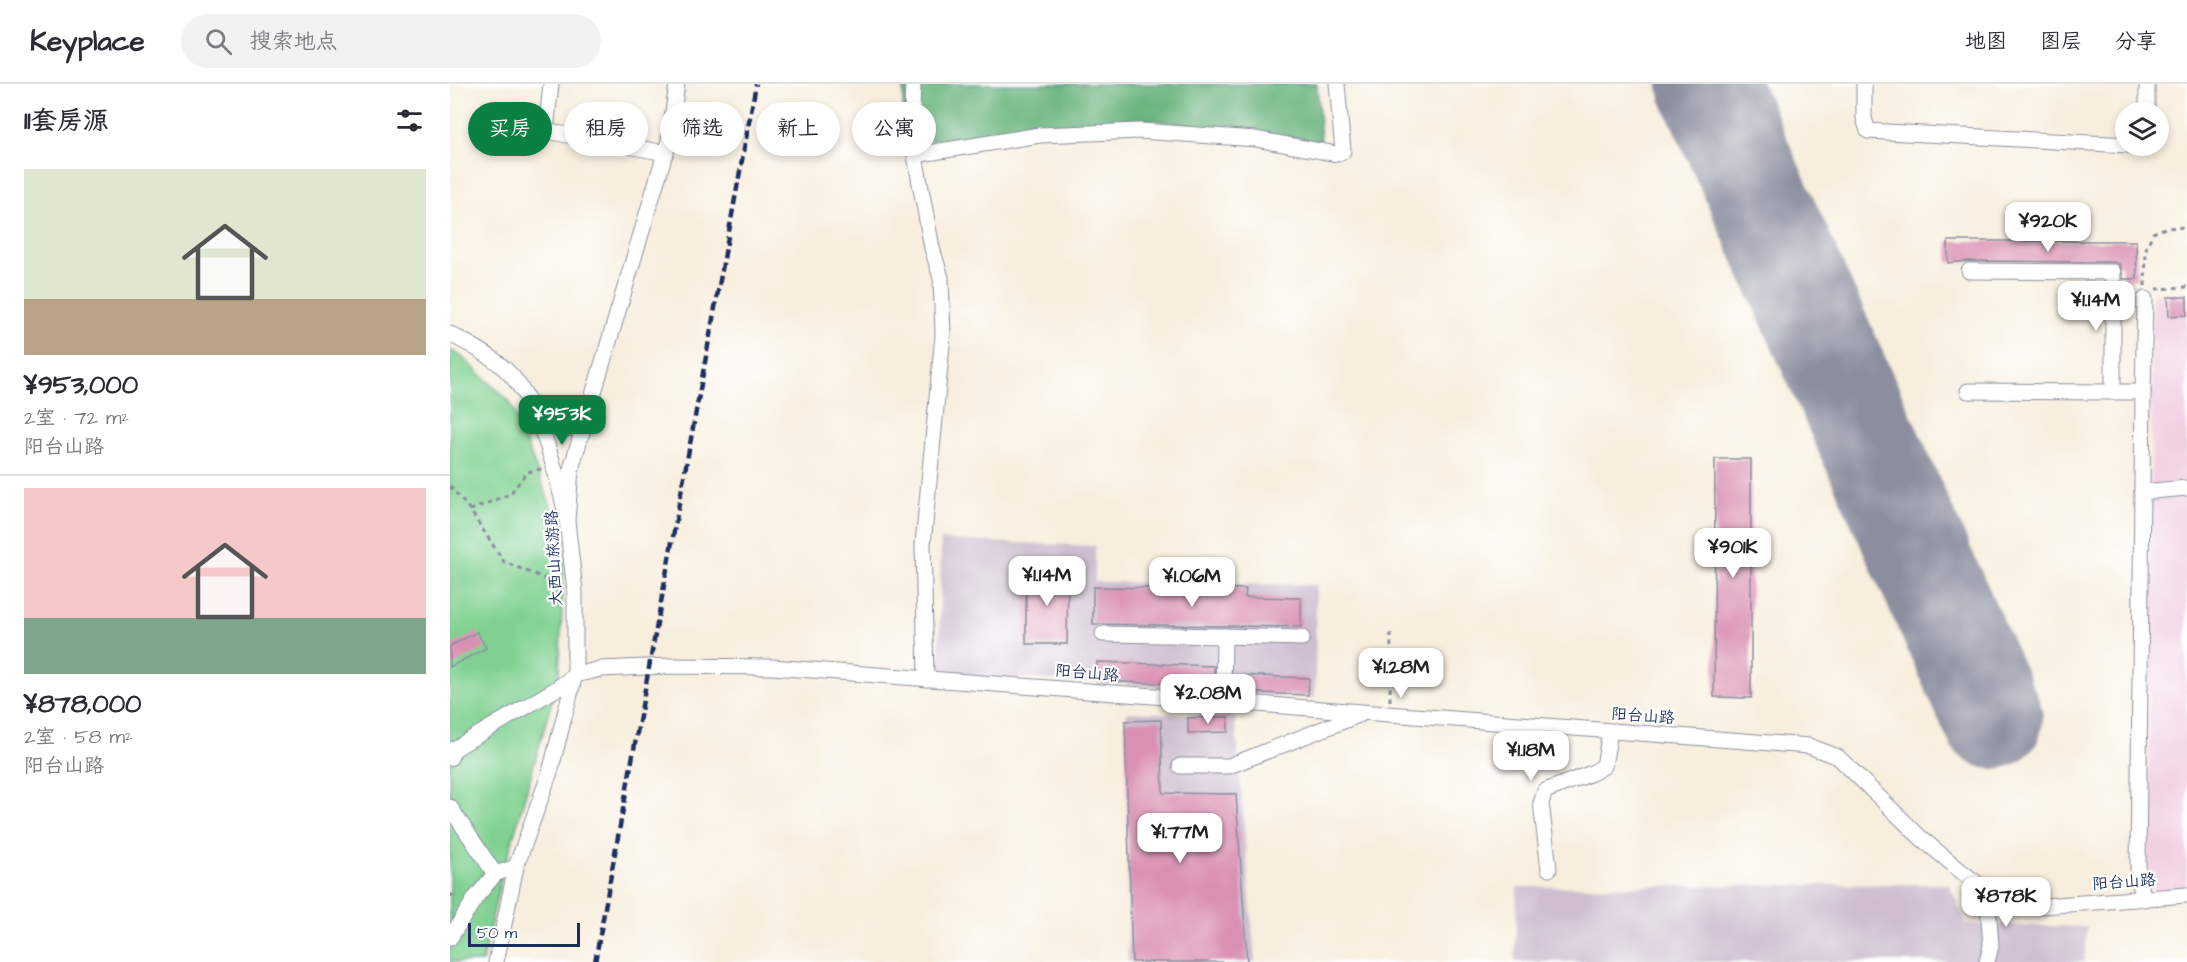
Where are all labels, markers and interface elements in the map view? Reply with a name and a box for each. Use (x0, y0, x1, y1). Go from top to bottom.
search box (181, 14, 601, 68)
text: Keyplace (30, 22, 145, 61)
icon: search (202, 25, 235, 58)
text: 搜索地点 (250, 26, 338, 57)
text: 地图 (1965, 27, 2007, 56)
text: 图层 (2040, 27, 2082, 56)
text: 分享 (2115, 27, 2157, 56)
chip: 买房 (468, 102, 552, 156)
chip: 租房 (564, 102, 648, 156)
chip: 筛选 (660, 102, 744, 156)
chip: 新上 (756, 102, 840, 156)
chip: 公寓 (852, 102, 936, 156)
map controls (2115, 102, 2169, 156)
button: layers (2115, 102, 2169, 156)
text: 11套房源 (24, 103, 109, 139)
icon: filters (393, 104, 426, 137)
pin: ¥920K (2006, 202, 2090, 253)
text: ¥920K (2019, 207, 2077, 235)
icon: home (171, 208, 279, 316)
pin: ¥1.14M (2047, 281, 2145, 332)
text: ¥1.14M (2072, 286, 2120, 314)
text: ¥953,000 (24, 367, 138, 403)
pin: ¥953K (520, 395, 604, 446)
text: ¥953K (533, 400, 591, 428)
text: 2室 · 72 m² (24, 404, 129, 432)
text: 阳台山路 (24, 433, 104, 461)
street label: 大西山旅游路 (541, 509, 567, 607)
icon: home (171, 527, 279, 635)
pin: ¥901K (1691, 528, 1775, 579)
text: ¥901K (1708, 533, 1758, 561)
pin: ¥1.14M (998, 556, 1096, 607)
pin: ¥1.06M (1143, 557, 1241, 608)
text: ¥1.14M (1023, 561, 1071, 589)
text: ¥1.06M (1163, 562, 1221, 590)
pin: ¥1.28M (1352, 648, 1450, 699)
text: ¥1.28M (1372, 653, 1430, 681)
street label: 阳台山路 (1054, 659, 1120, 687)
pin: ¥2.08M (1159, 674, 1257, 725)
text: ¥2.08M (1174, 679, 1242, 707)
text: ¥878,000 (24, 686, 141, 722)
street label: 阳台山路 (1610, 703, 1676, 729)
text: 2室 · 58 m² (24, 723, 132, 751)
pin: ¥1.18M (1482, 731, 1580, 782)
text: ¥1.18M (1507, 736, 1555, 764)
text: 阳台山路 (24, 752, 104, 780)
pin: ¥1.77M (1131, 813, 1229, 864)
text: ¥1.77M (1151, 818, 1209, 846)
street label: 阳台山路 (2091, 869, 2157, 895)
pin: ¥878K (1964, 877, 2048, 928)
text: ¥878K (1975, 882, 2037, 910)
scale bar (468, 920, 580, 948)
text: 50 m (477, 922, 517, 944)

